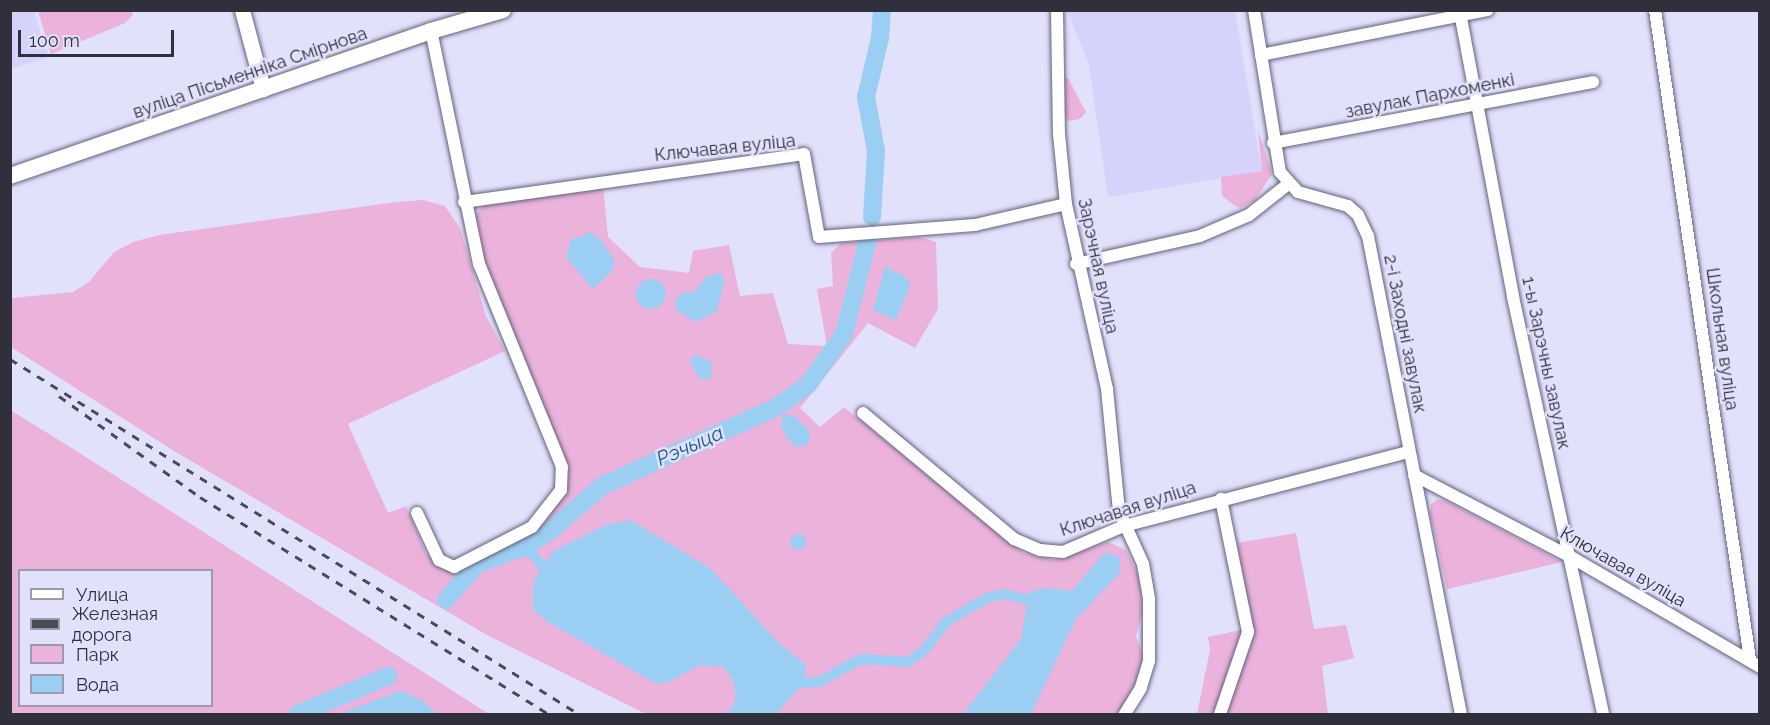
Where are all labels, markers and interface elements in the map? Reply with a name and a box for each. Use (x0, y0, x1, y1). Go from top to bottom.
scale bar (21, 18, 177, 56)
street label: вуліца Пісьменніка Смірнова (130, 23, 370, 123)
text: 100 m (29, 30, 80, 51)
street label: завулак Пархоменкі (1344, 69, 1516, 123)
street label: Ключавая вуліца (653, 130, 797, 166)
street label: Зарэчная вуліца (1073, 196, 1123, 336)
street label: 2-і Заходні завулак (1379, 253, 1431, 415)
street label: Школьная вуліца (1701, 266, 1743, 412)
street label: 1-ы Зарэчны завулак (1517, 275, 1575, 451)
water label: Рэчыца (653, 421, 727, 471)
street label: Ключавая вуліца (1057, 477, 1199, 541)
street label: Ключавая вуліца (1556, 522, 1690, 612)
legend (18, 569, 213, 707)
text: Улица (76, 584, 128, 605)
text: Железная дорога (72, 603, 158, 645)
text: Парк (76, 644, 119, 665)
text: Вода (76, 674, 119, 695)

